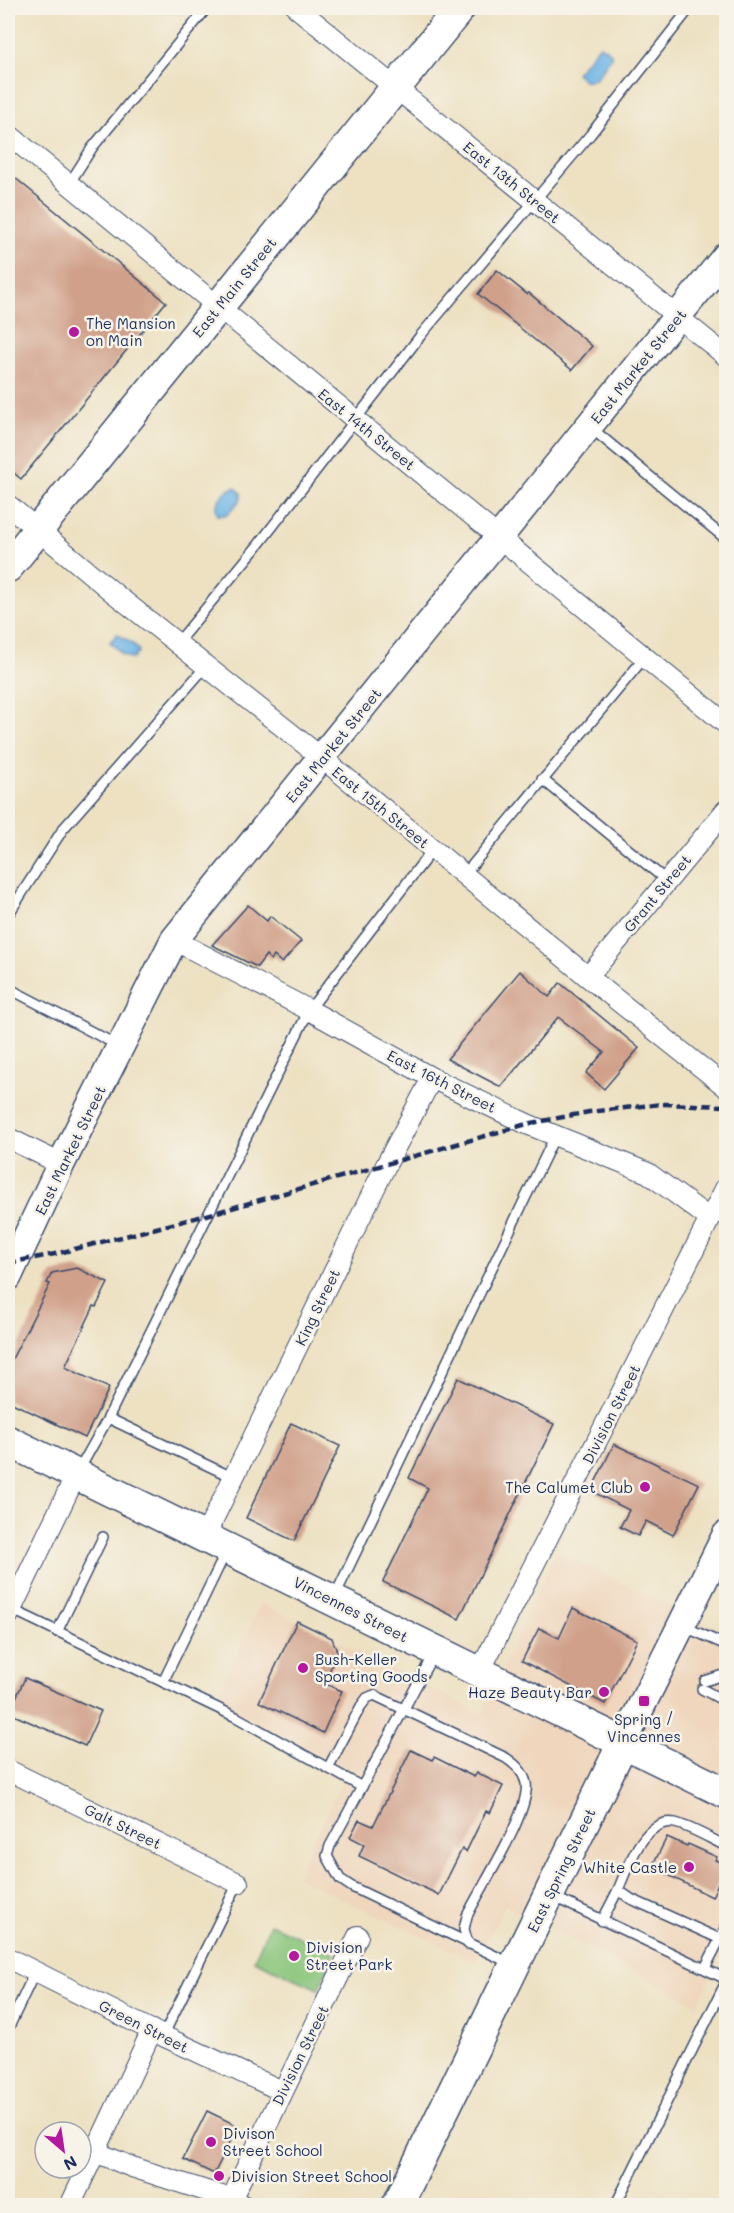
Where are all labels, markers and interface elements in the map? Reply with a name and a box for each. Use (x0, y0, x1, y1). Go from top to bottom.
street label: East 13th Street (459, 137, 565, 227)
street label: East Main Street (187, 233, 281, 341)
street label: East Market Street (586, 305, 690, 427)
place label: The Mansion on Main (86, 313, 176, 350)
marker: The Mansion on Main (67, 325, 81, 339)
street label: East 14th Street (314, 384, 420, 474)
street label: East Market Street (281, 684, 385, 806)
street label: East 15th Street (328, 762, 434, 852)
street label: Grant Street (619, 850, 695, 936)
street label: East 16th Street (384, 1045, 500, 1117)
street label: East Market Street (30, 1082, 110, 1218)
street label: King Street (290, 1265, 344, 1349)
street label: Division Street (577, 1361, 645, 1467)
place label: The Calumet Club (505, 1477, 633, 1497)
marker: The Calumet Club (638, 1480, 652, 1494)
street label: Vincennes Street (290, 1571, 412, 1647)
place label: Bush-Keller Sporting Goods (315, 1649, 428, 1686)
marker: Bush-Keller Sporting Goods (296, 1661, 310, 1675)
place label: Haze Beauty Bar (468, 1682, 592, 1702)
marker: Haze Beauty Bar (597, 1685, 611, 1699)
marker: Spring / Vincennes (637, 1694, 651, 1708)
place label: Spring / Vincennes (607, 1709, 681, 1746)
street label: Galt Street (81, 1799, 165, 1853)
street label: East Spring Street (522, 1804, 600, 1936)
place label: White Castle (583, 1857, 677, 1877)
marker: White Castle (682, 1860, 696, 1874)
place label: Division Street Park (306, 1937, 393, 1974)
marker: Division Street Park (287, 1949, 301, 1963)
street label: Green Street (96, 1995, 192, 2057)
street label: Division Street (267, 2002, 333, 2108)
north arrow (33, 2120, 93, 2180)
place label: Divison Street School (223, 2123, 323, 2160)
marker: Divison Street School (204, 2135, 218, 2149)
text: N (60, 2151, 81, 2176)
place label: Division Street School (231, 2166, 392, 2186)
marker: Division Street School (212, 2169, 226, 2183)

